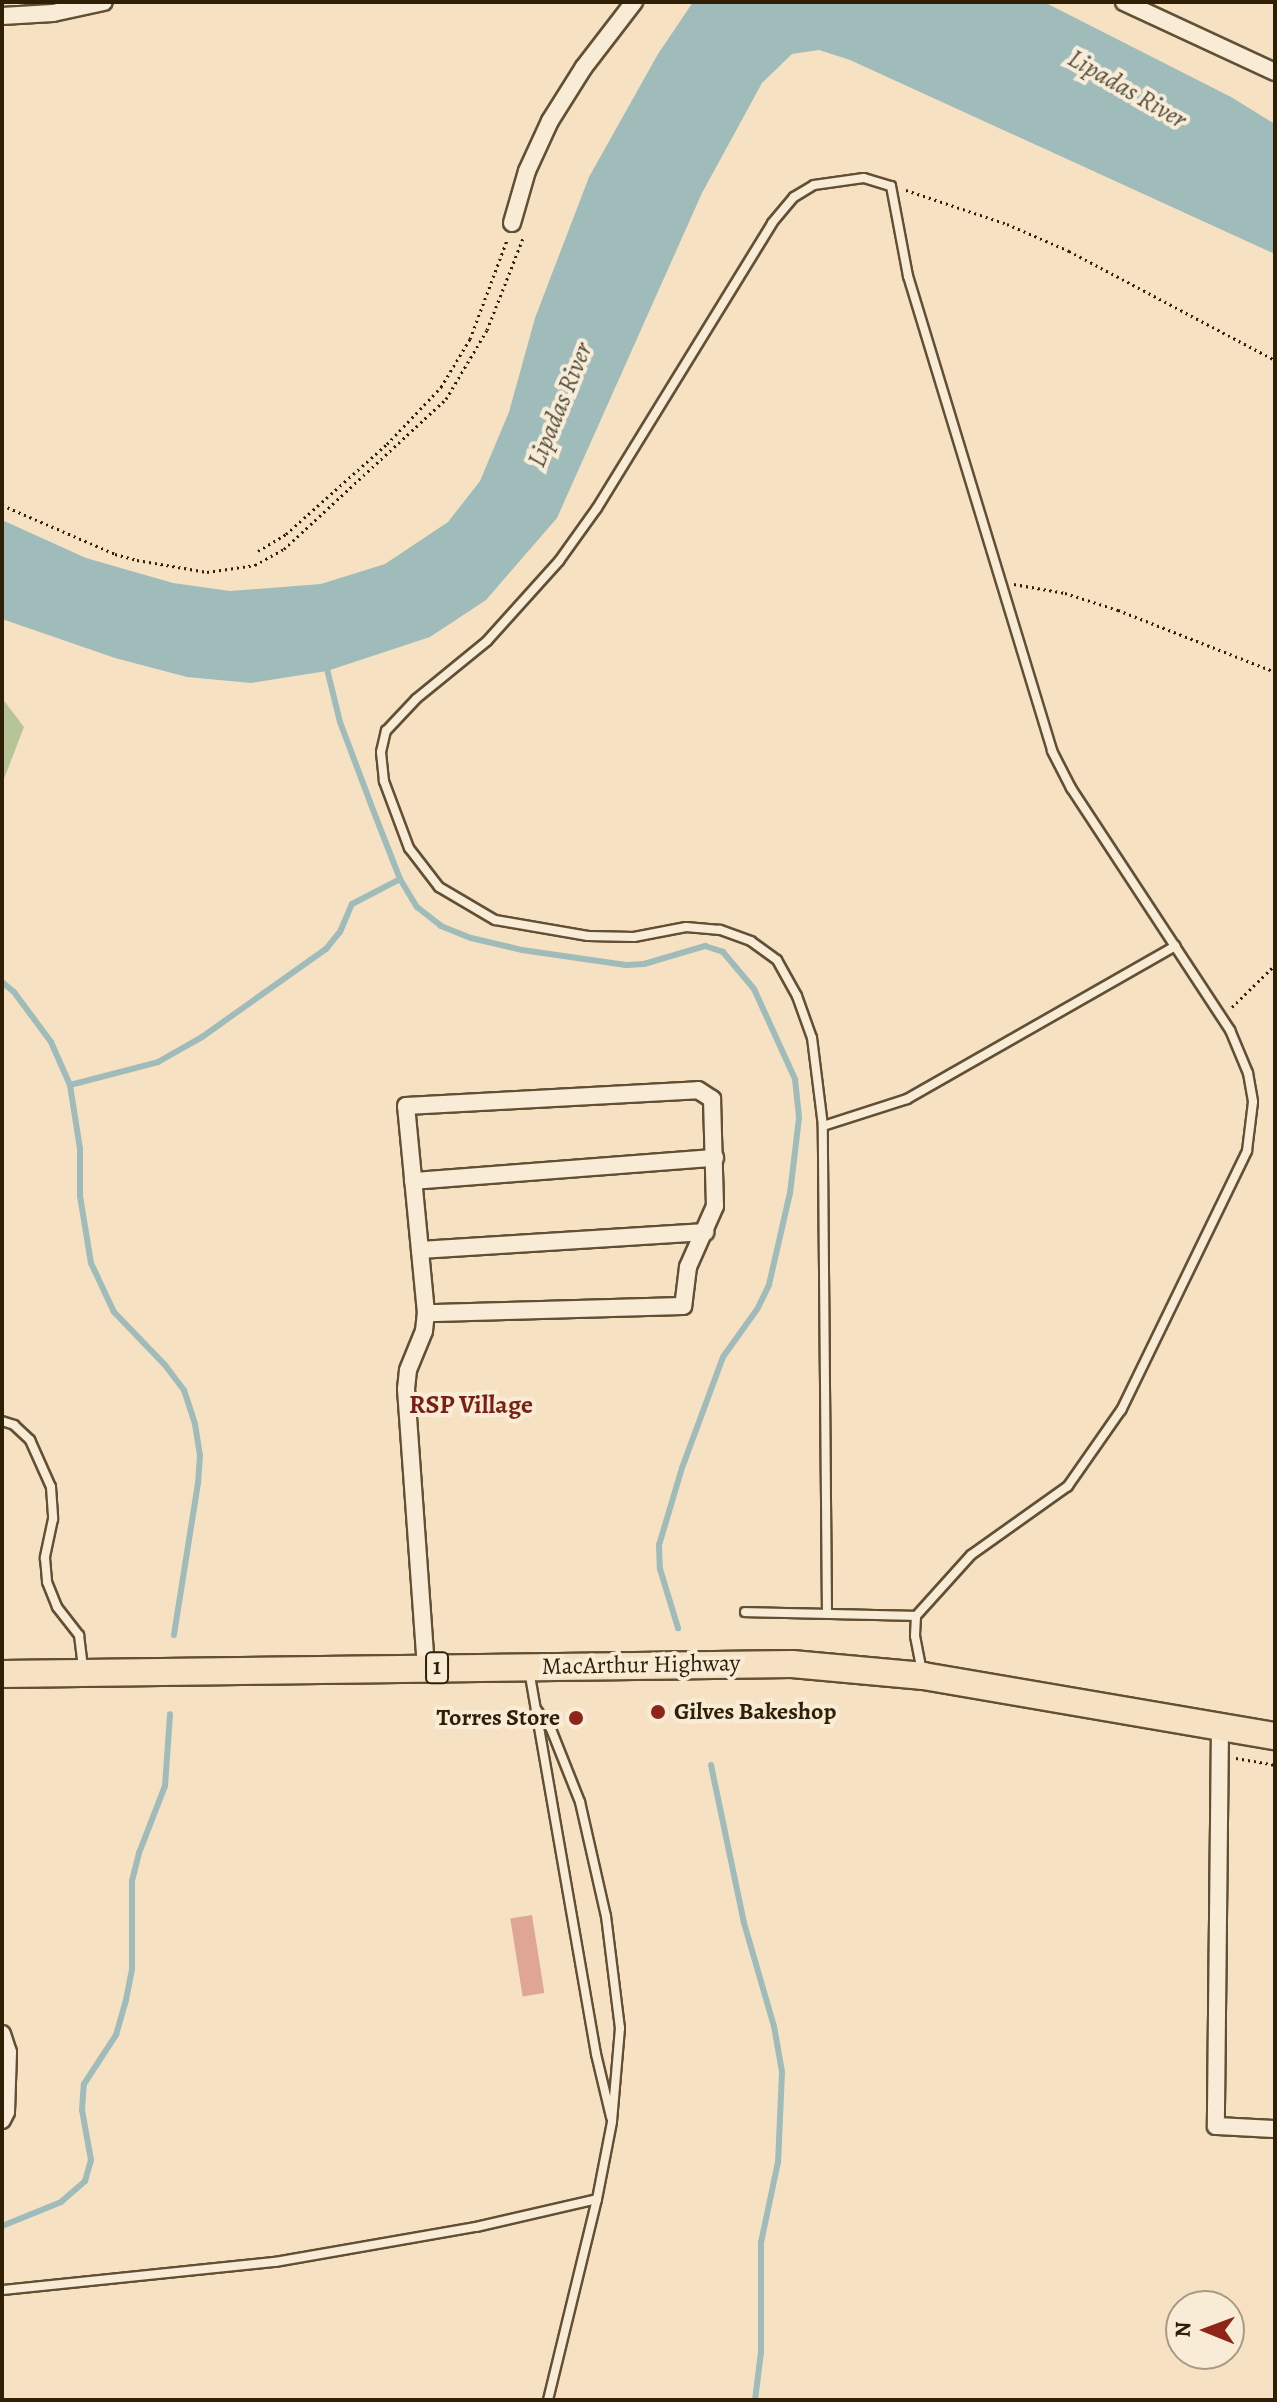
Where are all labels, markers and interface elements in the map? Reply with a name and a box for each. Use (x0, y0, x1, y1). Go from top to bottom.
water label: Lipadas River (1062, 43, 1192, 135)
water label: Lipadas River (521, 338, 599, 472)
district label: RSP Village (409, 1389, 533, 1421)
street label: MacArthur Highway (541, 1649, 741, 1681)
road number: 1 (425, 1650, 449, 1686)
place label: Gilves Bakeshop (674, 1698, 836, 1726)
marker: Gilves Bakeshop (649, 1703, 667, 1721)
place label: Torres Store (437, 1704, 560, 1732)
marker: Torres Store (567, 1709, 585, 1727)
north arrow (1165, 2290, 1245, 2370)
text: N (1168, 2321, 1198, 2338)

